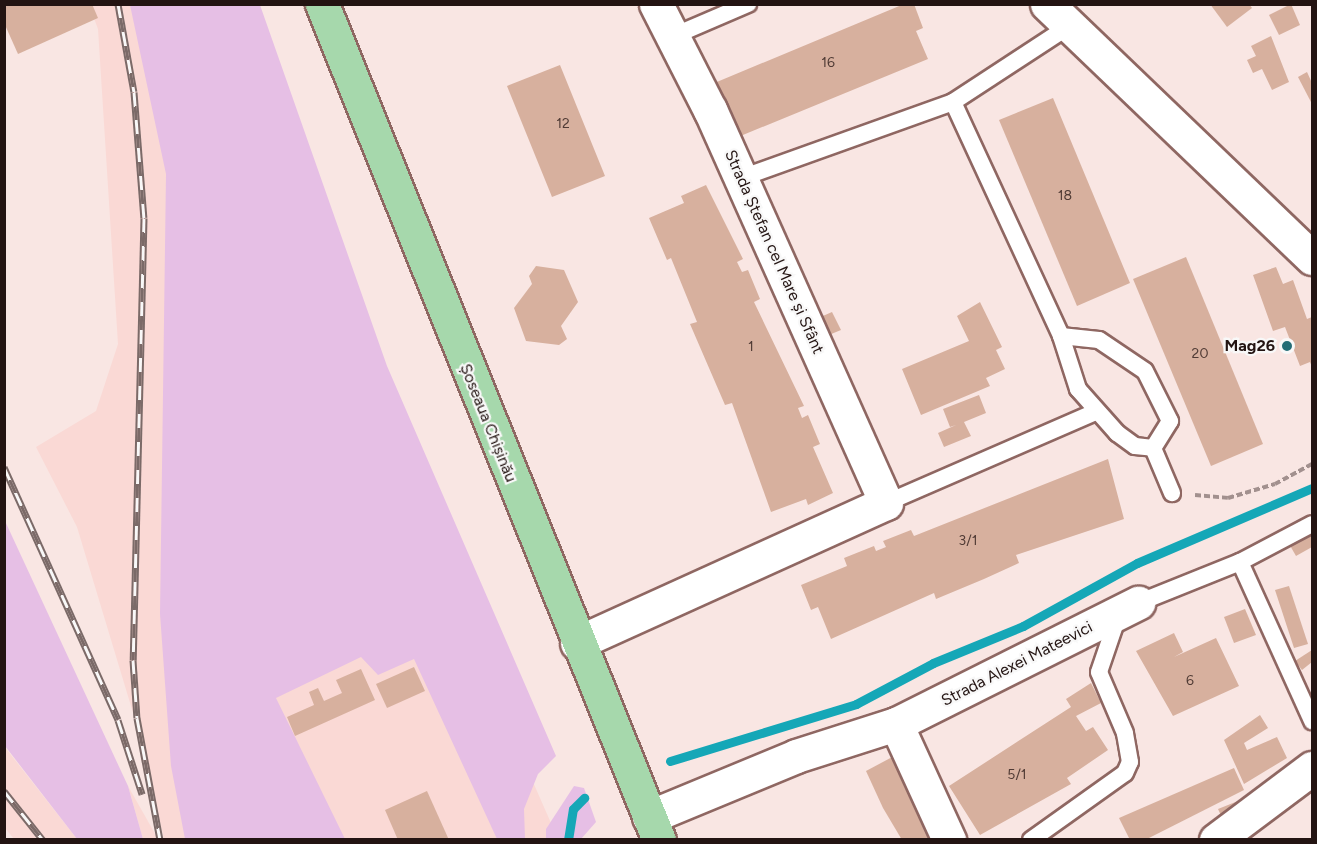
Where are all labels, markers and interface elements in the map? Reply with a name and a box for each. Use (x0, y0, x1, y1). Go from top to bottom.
house number: 16 (821, 55, 835, 71)
house number: 12 (556, 116, 570, 132)
street label: Strada Ștefan cel Mare și Sfânt (720, 147, 828, 357)
house number: 18 (1058, 188, 1072, 204)
place label: Mag26 (1225, 336, 1275, 356)
house number: 1 (748, 339, 754, 355)
marker: Mag26 (1280, 339, 1294, 353)
house number: 20 (1192, 346, 1208, 362)
street label: Șoseaua Chișinău (456, 361, 520, 485)
house number: 3/1 (959, 533, 977, 549)
street label: Strada Alexei Mateevici (938, 617, 1096, 711)
house number: 6 (1186, 673, 1194, 689)
house number: 5/1 (1007, 767, 1027, 783)

